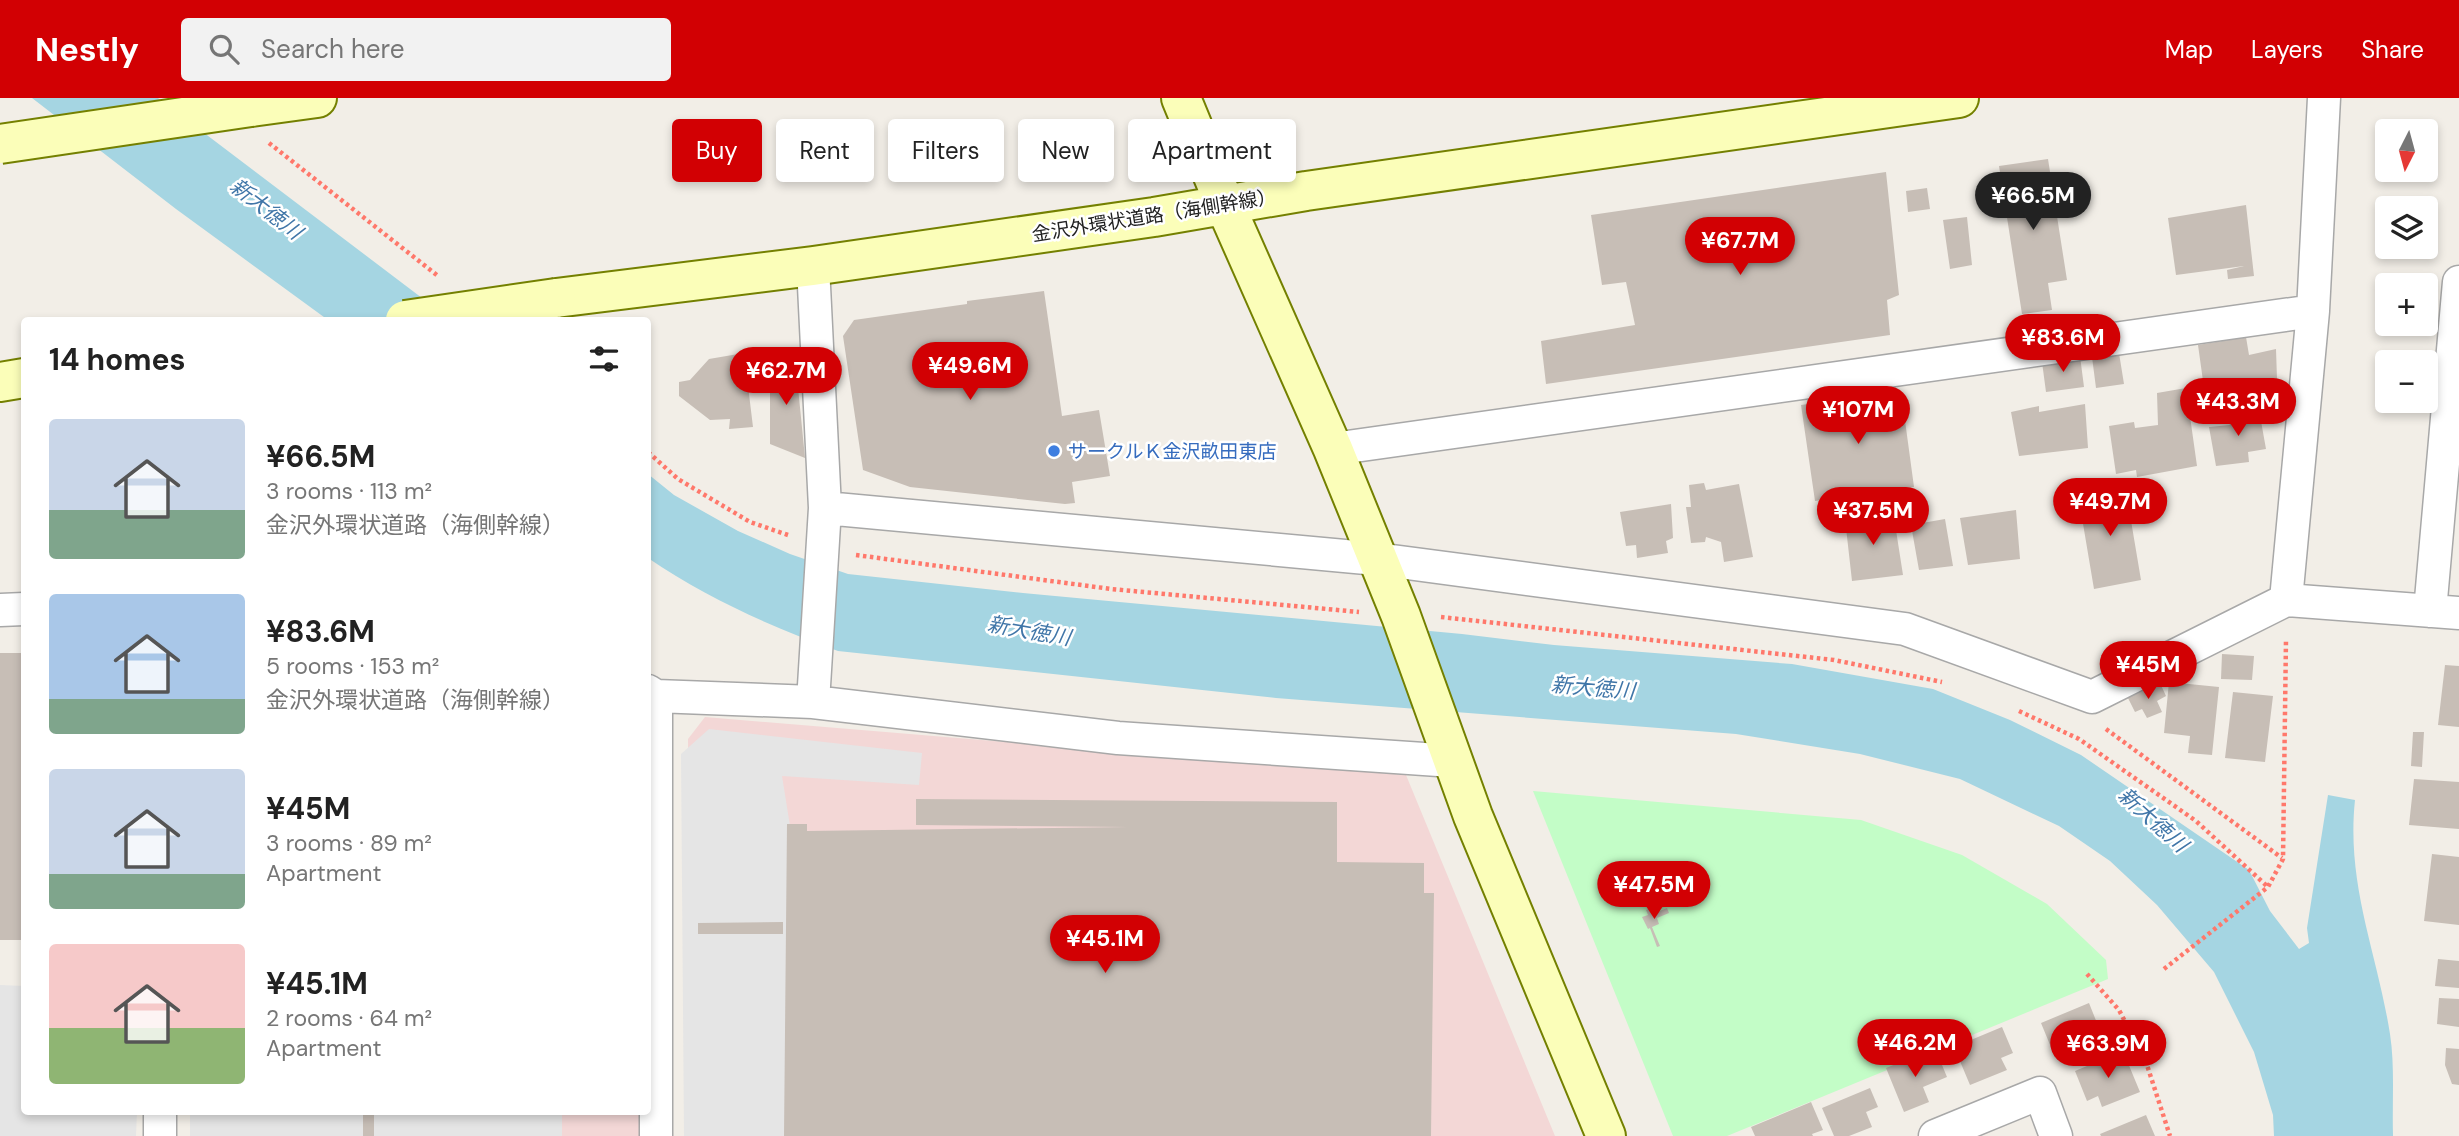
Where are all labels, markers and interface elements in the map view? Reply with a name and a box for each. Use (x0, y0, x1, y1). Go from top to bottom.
search box (181, 18, 671, 81)
text: Nestly (35, 28, 139, 71)
icon: search (205, 30, 243, 68)
text: Search here (261, 32, 405, 66)
text: Map (2165, 34, 2213, 65)
text: Layers (2251, 34, 2323, 65)
text: Share (2361, 34, 2424, 65)
chip: Buy (672, 119, 762, 182)
chip: Rent (776, 119, 874, 182)
chip: Filters (888, 119, 1004, 182)
chip: New (1018, 119, 1114, 182)
chip: Apartment (1128, 119, 1296, 182)
north arrow (2375, 119, 2438, 182)
map controls (2375, 119, 2438, 413)
water label: 新大徳川 (224, 172, 309, 247)
pin: ¥66.5M (1976, 172, 2090, 232)
text: ¥66.5M (1991, 180, 2075, 210)
street label: 金沢外環状道路（海側幹線） (1030, 184, 1278, 247)
button: layers (2375, 196, 2438, 259)
pin: ¥67.7M (1683, 218, 1797, 277)
text: ¥67.7M (1701, 225, 1779, 255)
button: + (2375, 273, 2438, 336)
pin: ¥83.6M (2006, 314, 2120, 374)
text: ¥83.6M (2021, 322, 2105, 352)
text: 14 homes (49, 340, 186, 379)
icon: filters (585, 340, 623, 378)
pin: ¥49.6M (913, 342, 1027, 402)
pin: ¥62.7M (729, 348, 843, 407)
text: ¥49.6M (928, 350, 1012, 380)
button: − (2375, 350, 2438, 413)
text: ¥62.7M (746, 355, 826, 385)
pin: ¥43.3M (2181, 378, 2295, 438)
pin: ¥107M (1809, 386, 1907, 446)
text: ¥43.3M (2196, 386, 2280, 416)
text: ¥107M (1822, 394, 1894, 424)
text: ¥66.5M (266, 437, 375, 476)
place label: サークルＫ金沢畝田東店 (1068, 439, 1276, 464)
marker: サークルＫ金沢畝田東店 (1046, 443, 1062, 459)
icon: home (105, 447, 189, 531)
text: 3 rooms · 113 m² (266, 476, 432, 506)
pin: ¥49.7M (2053, 478, 2167, 538)
text: ¥49.7M (2069, 486, 2151, 516)
pin: ¥37.5M (1816, 488, 1930, 547)
text: ¥37.5M (1833, 495, 1913, 525)
text: 金沢外環状道路（海側幹線） (266, 510, 565, 540)
water label: 新大徳川 (985, 610, 1075, 652)
text: ¥83.6M (266, 612, 375, 651)
icon: home (105, 622, 189, 706)
pin: ¥45M (2107, 642, 2189, 701)
text: ¥45M (2116, 649, 2180, 679)
text: 5 rooms · 153 m² (266, 651, 439, 681)
water label: 新大徳川 (1550, 670, 1638, 706)
text: 金沢外環状道路（海側幹線） (266, 685, 565, 715)
water label: 新大徳川 (2112, 781, 2195, 860)
text: ¥45M (266, 789, 350, 828)
icon: home (105, 797, 189, 881)
text: 3 rooms · 89 m² (266, 828, 432, 858)
text: Apartment (266, 858, 381, 888)
pin: ¥47.5M (1597, 862, 1711, 921)
text: ¥47.5M (1613, 869, 1695, 899)
pin: ¥45.1M (1048, 916, 1162, 975)
text: ¥45.1M (1066, 923, 1144, 953)
text: ¥45.1M (266, 964, 368, 1003)
icon: home (105, 972, 189, 1056)
text: 2 rooms · 64 m² (266, 1003, 432, 1033)
pin: ¥46.2M (1858, 1020, 1972, 1079)
pin: ¥63.9M (2051, 1020, 2165, 1080)
text: ¥46.2M (1873, 1027, 1957, 1057)
text: ¥63.9M (2066, 1028, 2150, 1058)
text: Apartment (266, 1033, 381, 1063)

